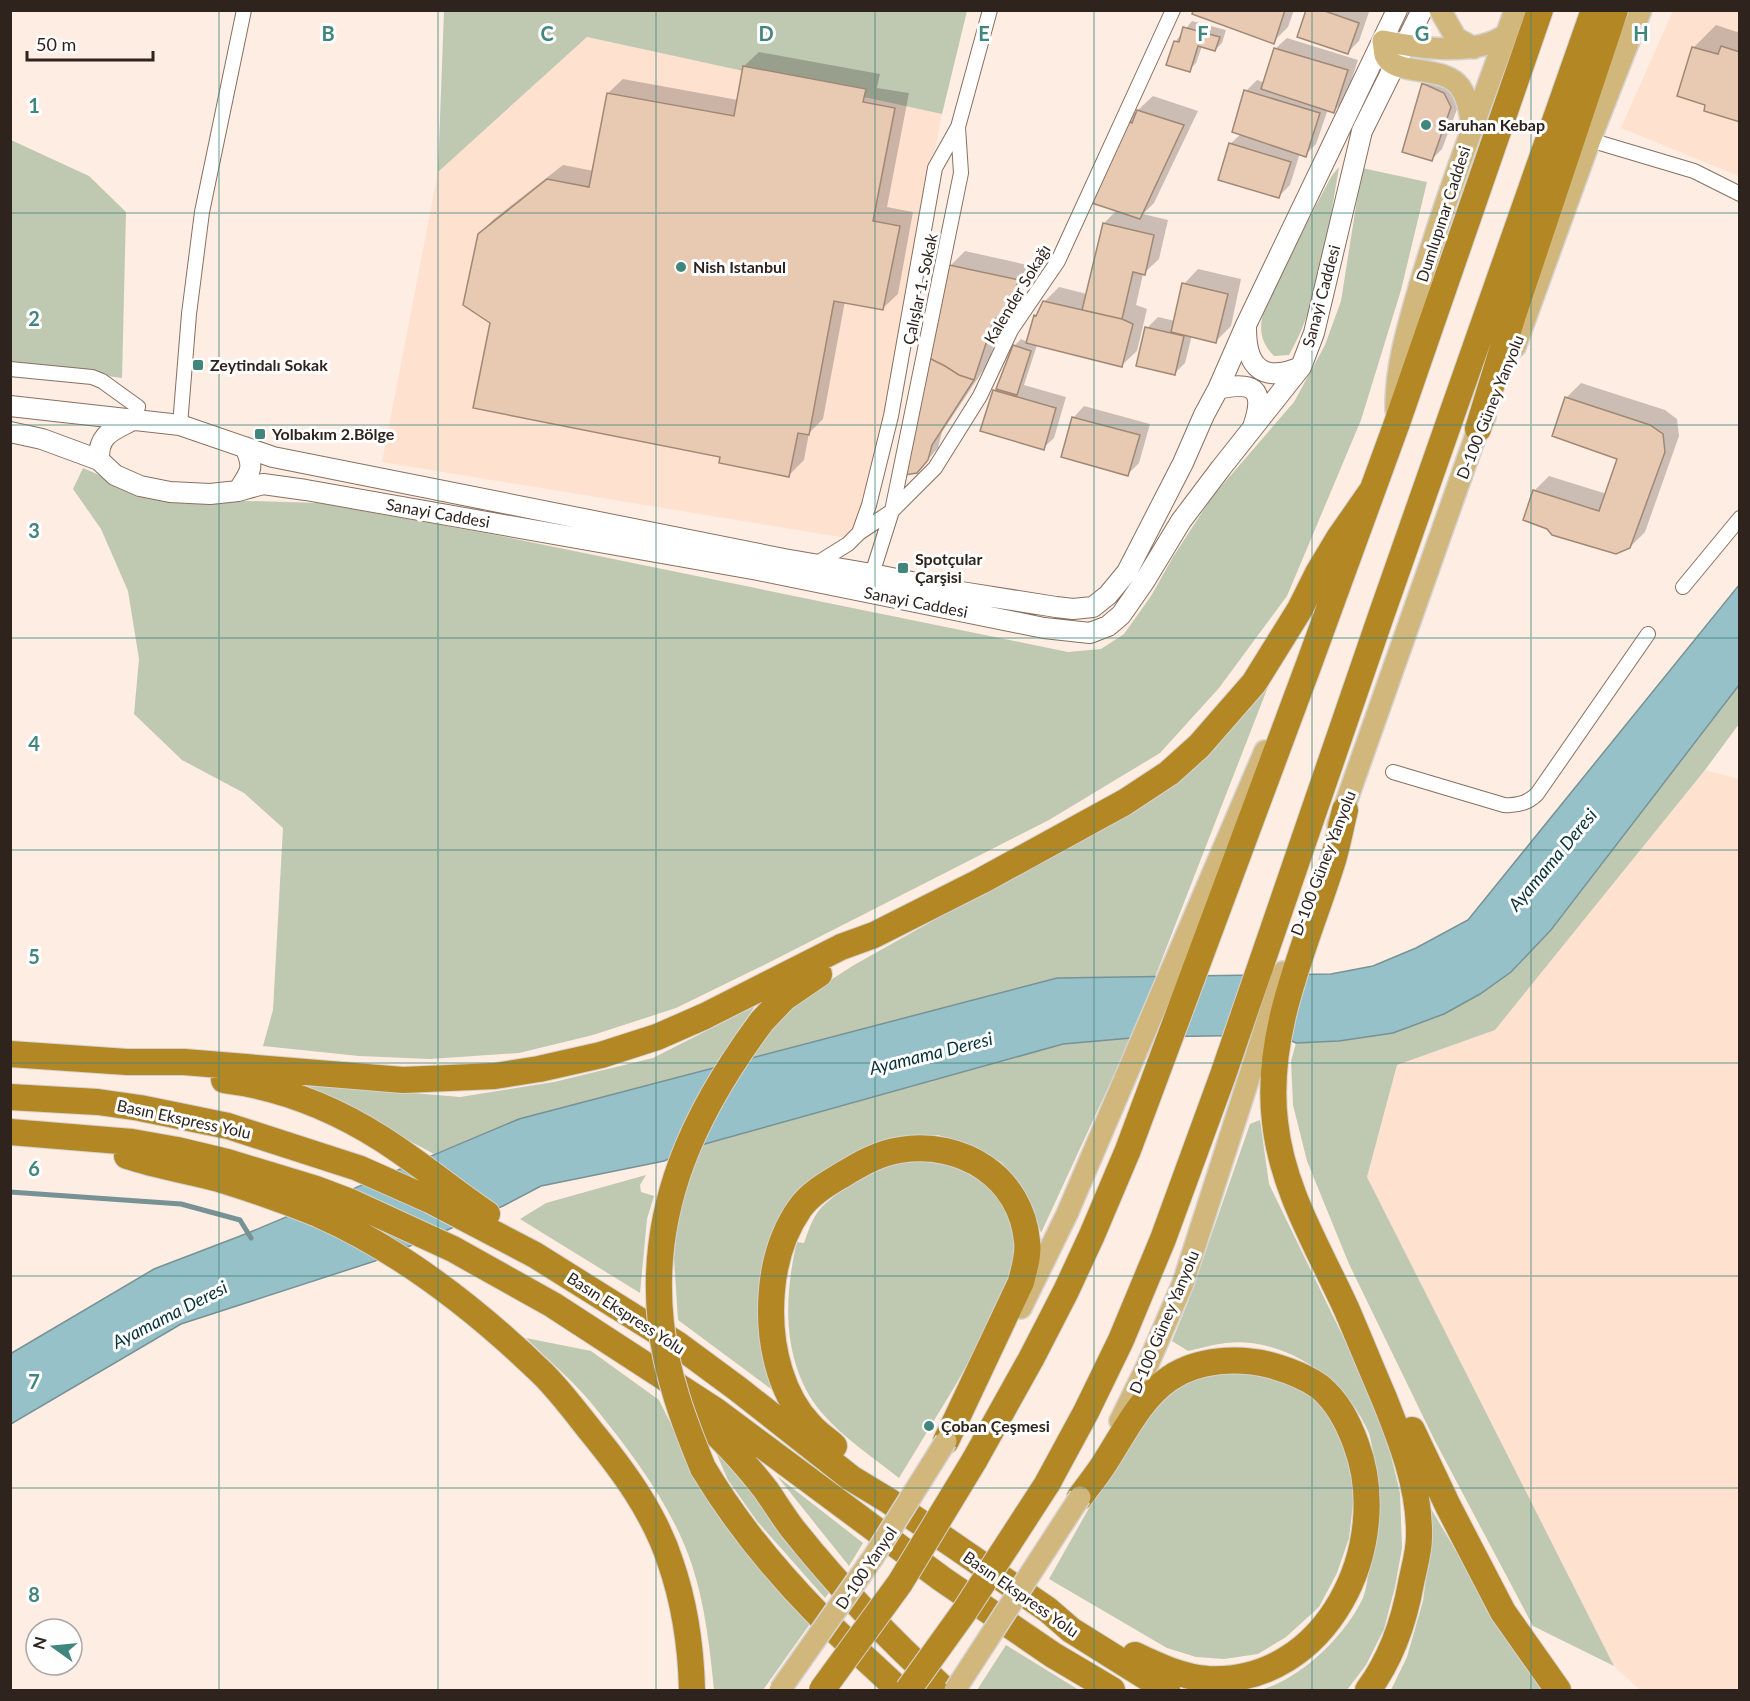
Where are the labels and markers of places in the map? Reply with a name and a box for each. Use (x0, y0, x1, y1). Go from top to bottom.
place label: Saruhan Kebap (1438, 115, 1545, 134)
marker: Saruhan Kebap (1419, 118, 1433, 132)
place label: Nish Istanbul (693, 257, 786, 276)
marker: Nish Istanbul (674, 260, 688, 274)
place label: Zeytindalı Sokak (210, 355, 328, 374)
marker: Zeytindalı Sokak (191, 358, 205, 372)
place label: Yolbakım 2.Bölge (271, 424, 395, 443)
marker: Yolbakım 2.Bölge (253, 427, 267, 441)
place label: Spotçular Çarşisi (915, 549, 982, 586)
marker: Spotçular Çarşisi (896, 561, 910, 575)
place label: Çoban Çeşmesi (941, 1416, 1050, 1435)
marker: Çoban Çeşmesi (922, 1419, 936, 1433)

